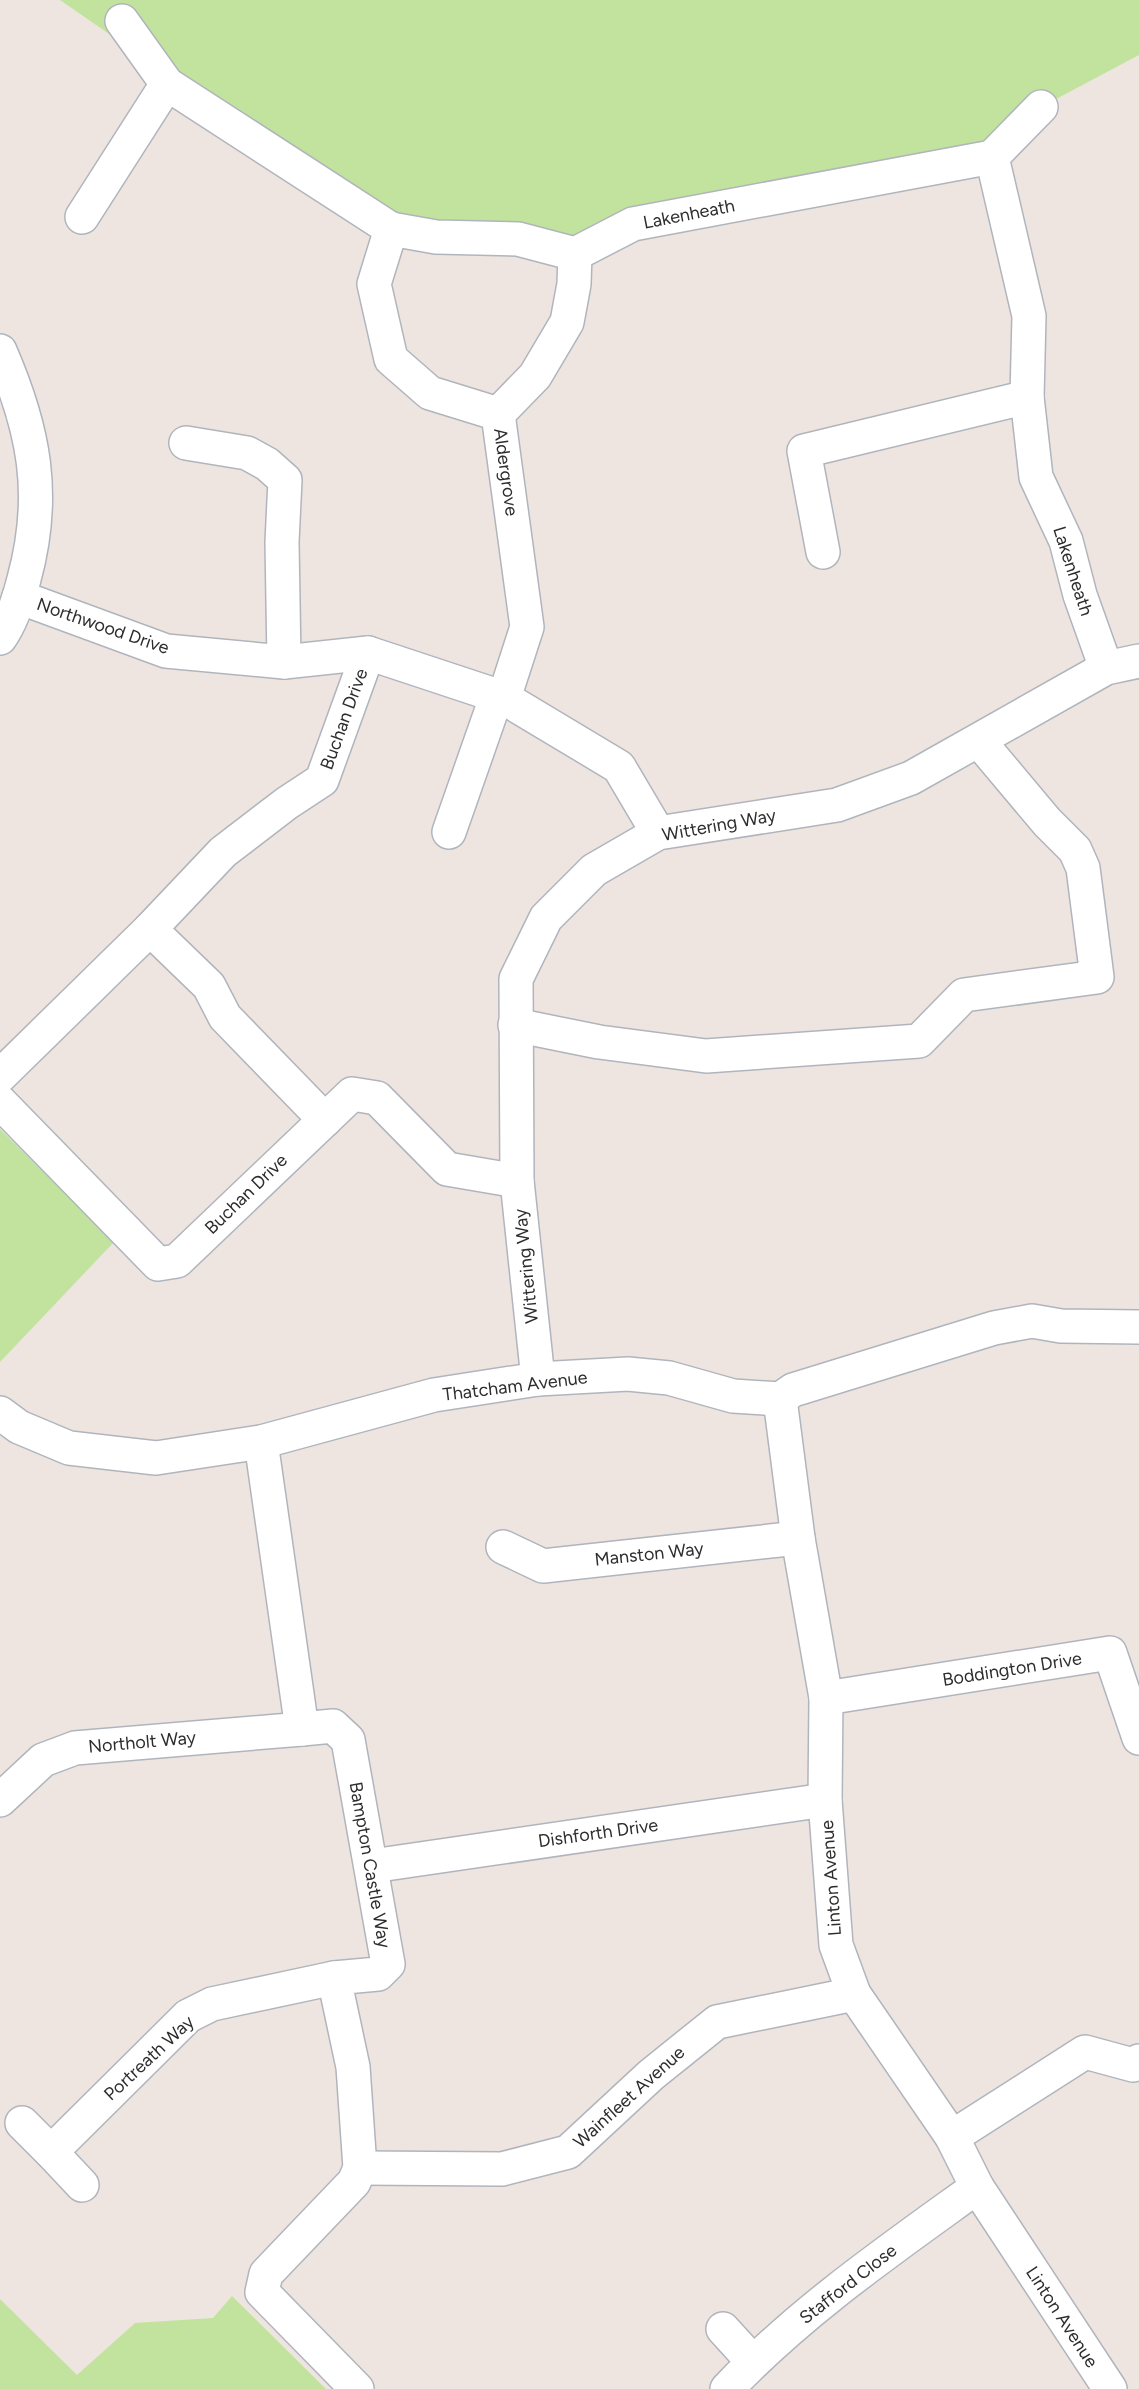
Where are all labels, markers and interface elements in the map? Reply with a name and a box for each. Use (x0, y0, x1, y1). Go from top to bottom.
street label: Lakenheath (641, 194, 737, 234)
street label: Aldergrove (489, 427, 523, 517)
street label: Lakenheath (1048, 523, 1098, 619)
street label: Northwood Drive (34, 593, 172, 659)
street label: Buchan Drive (316, 665, 373, 773)
street label: Wittering Way (660, 804, 778, 846)
street label: Buchan Drive (200, 1149, 292, 1239)
street label: Wittering Way (509, 1207, 543, 1324)
street label: Thatcham Avenue (441, 1366, 589, 1406)
street label: Manston Way (593, 1537, 705, 1571)
street label: Boddington Drive (941, 1647, 1083, 1691)
street label: Northolt Way (87, 1726, 197, 1758)
street label: Bampton Castle Way (345, 1780, 396, 1950)
street label: Dishforth Drive (537, 1814, 660, 1852)
street label: Linton Avenue (816, 1819, 846, 1937)
street label: Portreath Way (99, 2010, 199, 2105)
street label: Wainfleet Avenue (569, 2041, 689, 2153)
street label: Stafford Close (795, 2239, 901, 2329)
street label: Linton Avenue (1021, 2262, 1103, 2372)

